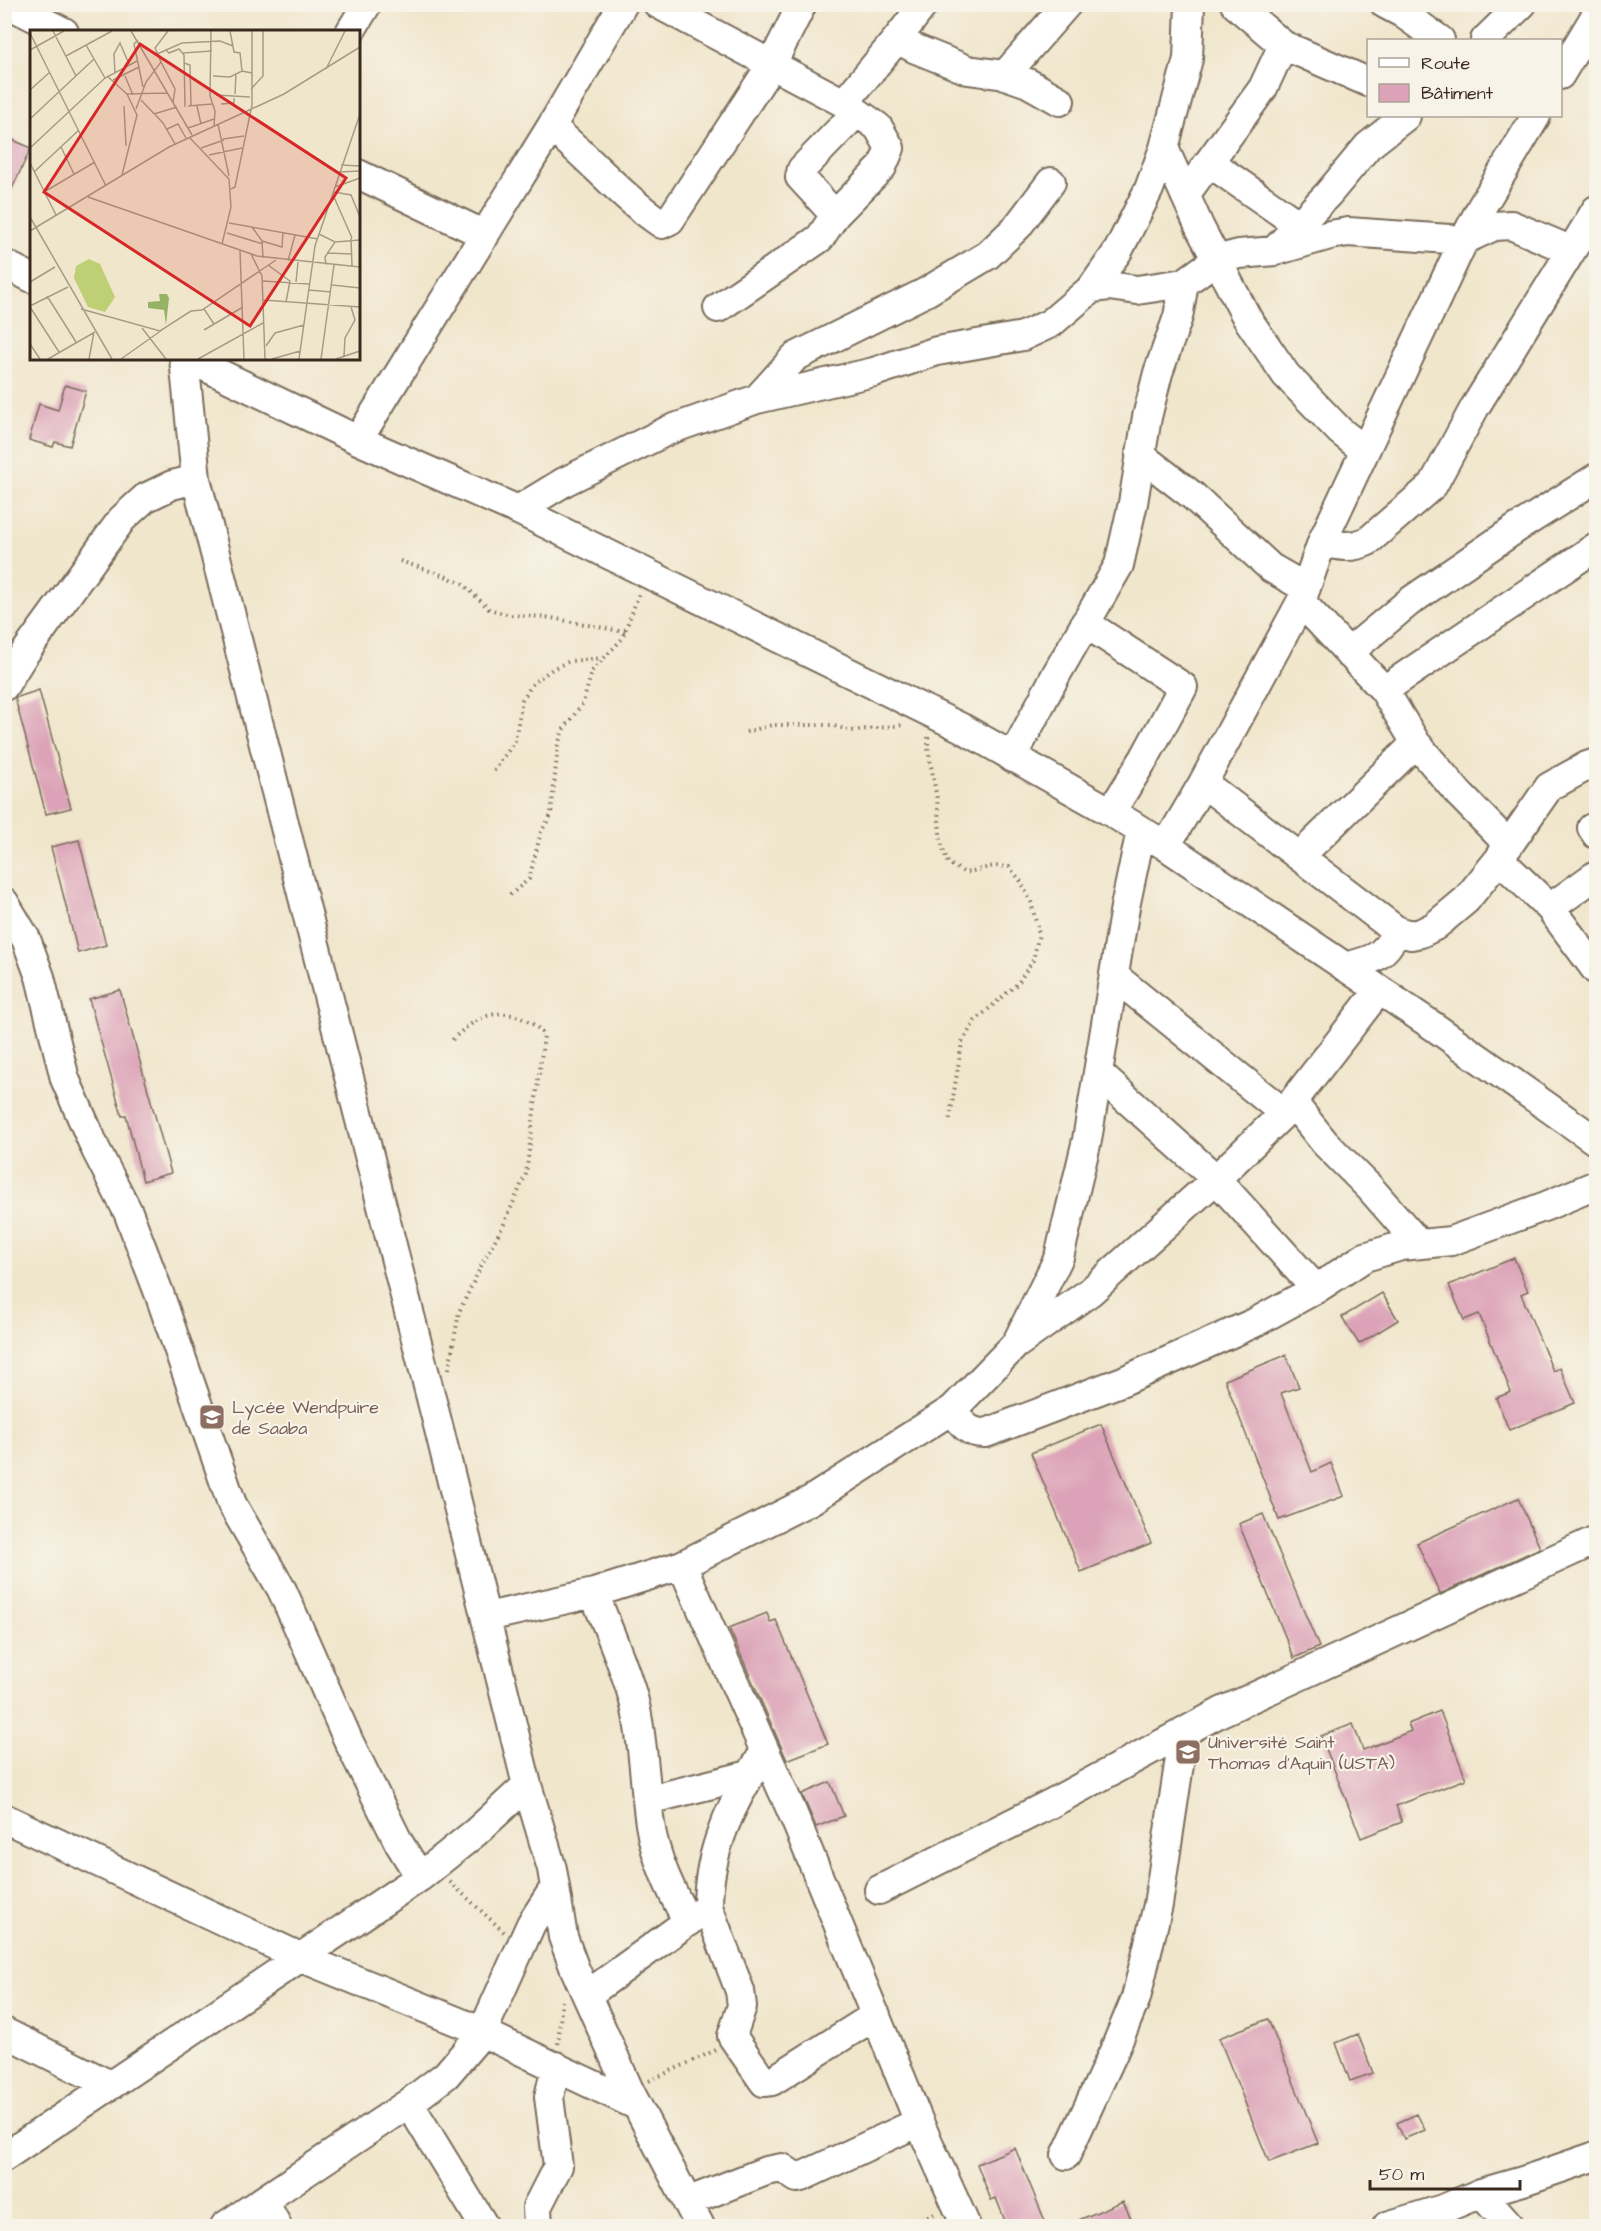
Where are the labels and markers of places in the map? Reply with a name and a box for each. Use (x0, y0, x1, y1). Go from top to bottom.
place label: Lycée Wendpuire de Saaba (232, 1395, 379, 1441)
school or university icon: Lycée Wendpuire de Saaba (197, 1402, 227, 1432)
place label: Université Saint Thomas d’Aquin (USTA) (1208, 1730, 1395, 1776)
school or university icon: Université Saint Thomas d’Aquin (USTA) (1173, 1737, 1203, 1767)

